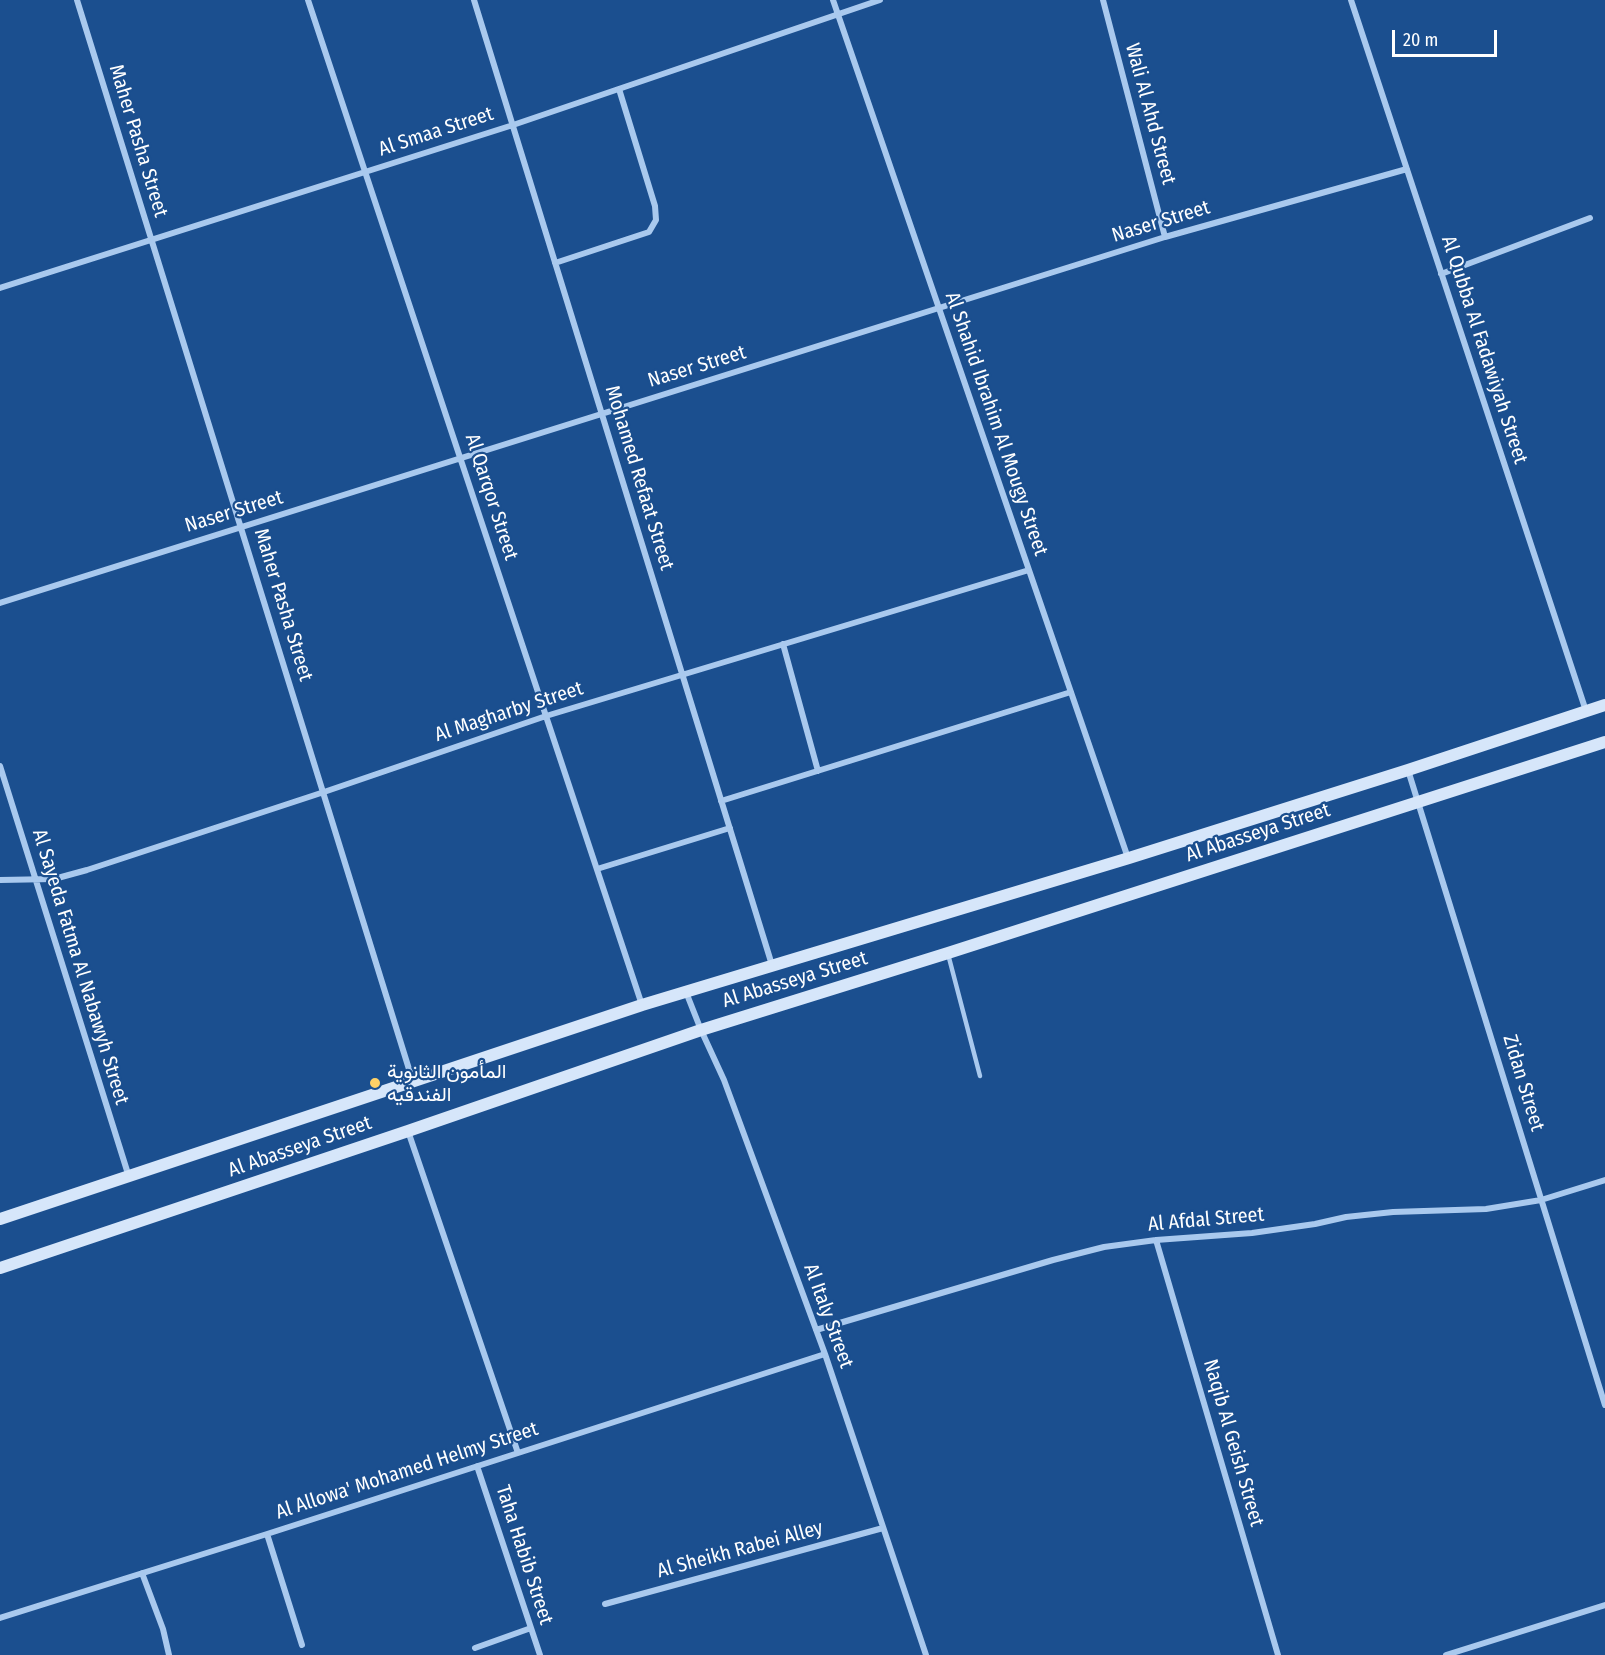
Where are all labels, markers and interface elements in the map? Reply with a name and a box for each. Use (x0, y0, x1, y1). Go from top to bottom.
scale bar (1395, 18, 1500, 56)
text: 20 m (1403, 29, 1438, 51)
street label: Wali Al Ahd Street (1120, 41, 1180, 187)
street label: Maher Pasha Street (103, 62, 173, 220)
street label: Al Smaa Street (376, 102, 496, 162)
street label: Naser Street (1109, 196, 1213, 248)
street label: Al Qubba Al Fadawiyah Street (1436, 233, 1532, 467)
street label: Al Shahid Ibrahim Al Mougy Street (940, 289, 1052, 559)
street label: Naser Street (645, 341, 749, 393)
street label: Mohamed Refaat Street (599, 383, 679, 573)
street label: Al Qarqor Street (459, 431, 523, 563)
street label: Naser Street (182, 486, 286, 538)
street label: Maher Pasha Street (248, 526, 318, 684)
street label: Al Magharby Street (432, 677, 586, 747)
street label: Al Abasseya Street (1183, 798, 1333, 868)
street label: Al Sayeda Fatma Al Nabawyh Street (27, 826, 133, 1108)
street label: Al Abasseya Street (720, 947, 870, 1013)
street label: Zidan Street (1497, 1032, 1549, 1134)
place label: المأمون الثانوية الفندقيه (387, 1060, 506, 1107)
marker: المأمون الثانوية الفندقيه (368, 1076, 382, 1090)
street label: Al Abasseya Street (225, 1111, 375, 1183)
street label: Al Afdal Street (1147, 1203, 1265, 1237)
street label: Al Italy Street (798, 1260, 858, 1372)
street label: Naqib Al Geish Street (1198, 1357, 1268, 1529)
street label: Al Allowa' Mohamed Helmy Street (273, 1417, 541, 1525)
street label: Taha Habib Street (490, 1482, 558, 1628)
street label: Al Sheikh Rabei Alley (654, 1516, 826, 1584)

